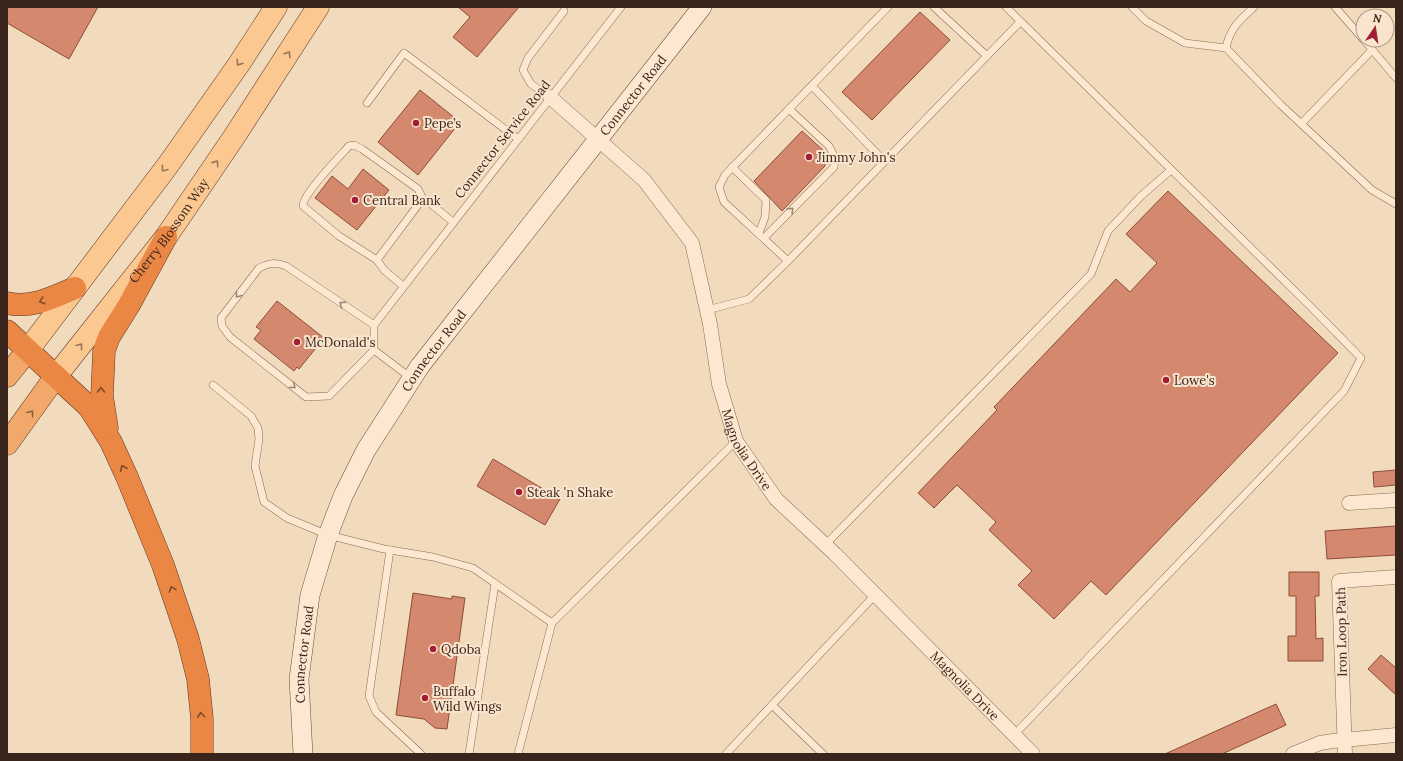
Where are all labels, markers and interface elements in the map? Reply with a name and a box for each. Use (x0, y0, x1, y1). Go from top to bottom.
north arrow (1355, 8, 1395, 48)
text: N (1372, 10, 1383, 26)
one-way arrow (283, 51, 290, 58)
street label: Connector Road (596, 51, 670, 139)
one-way arrow (237, 59, 244, 66)
street label: Connector Service Road (451, 76, 554, 202)
place label: Pepe’s (424, 115, 461, 132)
marker: Pepe’s (411, 118, 421, 128)
place label: Jimmy John's (816, 149, 896, 166)
marker: Jimmy John's (804, 152, 814, 162)
one-way arrow (211, 160, 219, 167)
one-way arrow (162, 165, 169, 172)
street label: Cherry Blossom Way (125, 175, 213, 286)
place label: Central Bank (363, 192, 441, 209)
marker: Central Bank (350, 195, 360, 205)
one-way arrow (786, 207, 794, 215)
one-way arrow (235, 291, 242, 298)
one-way arrow (39, 297, 46, 305)
one-way arrow (339, 301, 346, 309)
street label: Connector Road (398, 306, 470, 395)
place label: McDonald's (305, 334, 375, 351)
marker: McDonald's (292, 337, 302, 347)
one-way arrow (76, 343, 83, 350)
place label: Lowe's (1174, 372, 1215, 389)
marker: Lowe's (1161, 375, 1171, 385)
one-way arrow (288, 382, 295, 389)
one-way arrow (97, 387, 106, 393)
street label: Magnolia Drive (718, 407, 775, 494)
one-way arrow (26, 411, 33, 418)
one-way arrow (120, 465, 128, 473)
place label: Steak 'n Shake (527, 484, 613, 501)
marker: Steak 'n Shake (514, 487, 524, 497)
one-way arrow (169, 585, 177, 592)
street label: Iron Loop Path (1332, 587, 1351, 677)
street label: Connector Road (291, 604, 318, 704)
place label: Qdoba (441, 641, 481, 658)
marker: Qdoba (428, 644, 438, 654)
street label: Magnolia Drive (927, 648, 1003, 724)
place label: Buffalo Wild Wings (433, 683, 502, 715)
marker: Buffalo Wild Wings (420, 693, 430, 703)
one-way arrow (197, 712, 206, 718)

